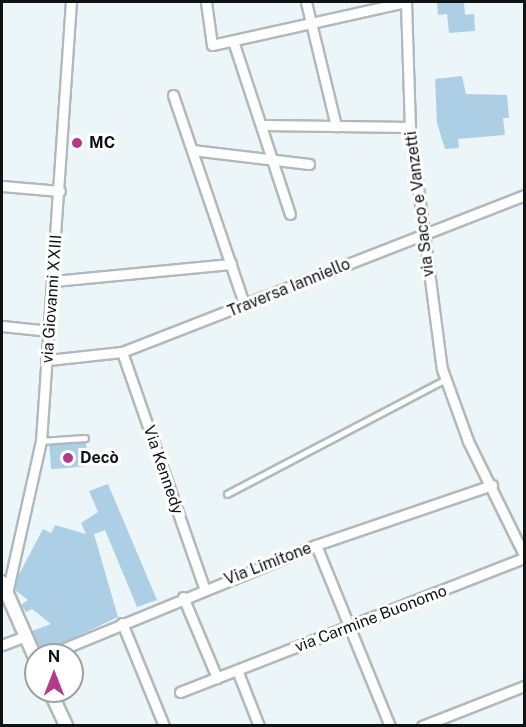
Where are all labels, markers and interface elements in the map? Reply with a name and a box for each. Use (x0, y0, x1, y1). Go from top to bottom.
street label: via Sacco e Vanzetti (401, 130, 439, 278)
place label: MC (89, 133, 115, 153)
marker: MC (70, 136, 84, 150)
street label: via Giovanni XXIII (38, 234, 66, 364)
street label: Traversa Ianniello (225, 255, 353, 321)
street label: Via Kennedy (139, 423, 187, 517)
place label: Decò (80, 448, 119, 468)
marker: Decò (61, 451, 75, 465)
street label: Via Limitone (222, 539, 314, 589)
street label: via Carmine Buonomo (292, 581, 450, 657)
north arrow (24, 643, 84, 703)
text: N (48, 647, 60, 666)

